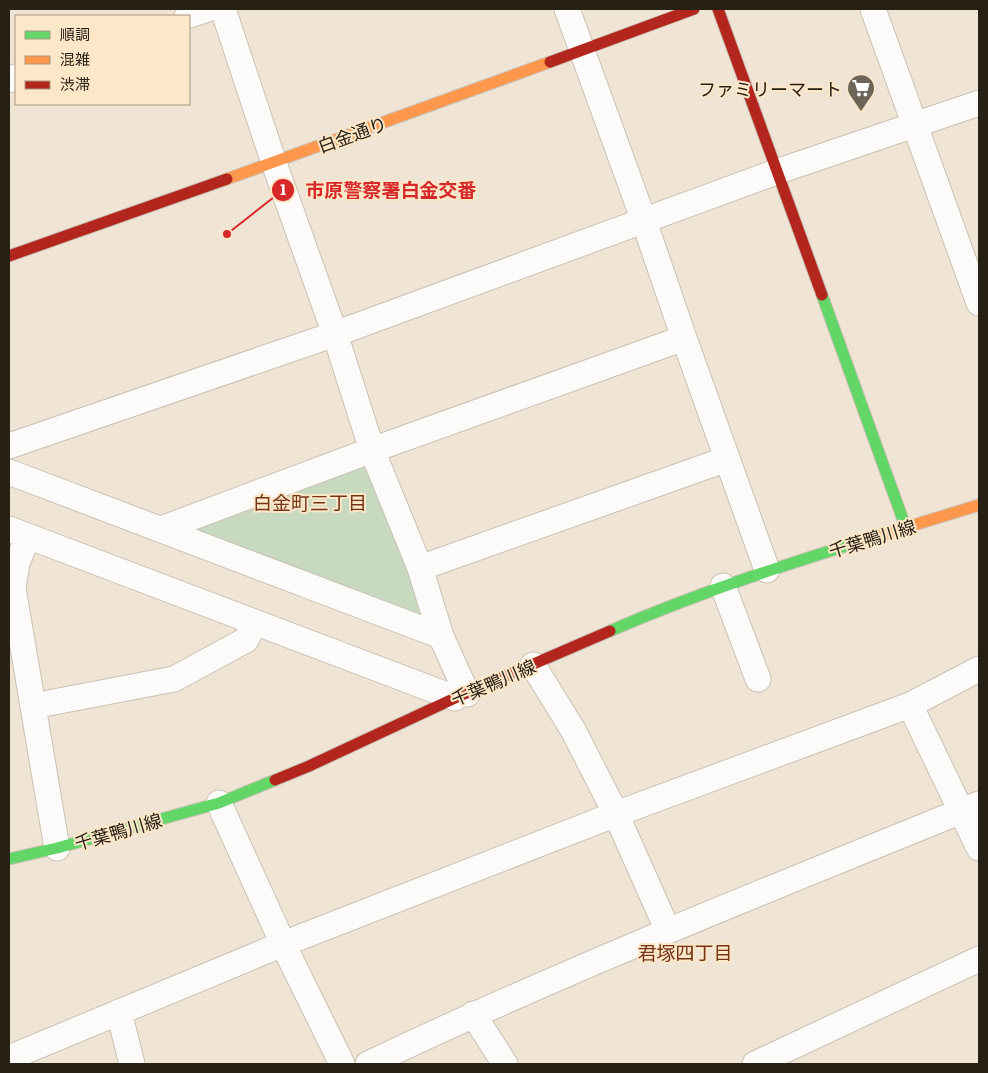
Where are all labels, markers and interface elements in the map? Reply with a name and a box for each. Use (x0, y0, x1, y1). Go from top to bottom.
legend (15, 15, 190, 105)
text: 順調 (60, 22, 90, 45)
text: 混雑 (60, 47, 90, 70)
text: 渋滞 (60, 72, 90, 95)
supermarket icon: ファミリーマート (846, 73, 876, 112)
place label: ファミリーマート (698, 75, 842, 102)
street label: 白金通り (314, 109, 390, 159)
callout: 市原警察署白金交番 (270, 173, 486, 207)
text: 市原警察署白金交番 (305, 175, 477, 203)
text: 1 (280, 177, 286, 200)
district label: 白金町三丁目 (253, 488, 367, 516)
street label: 千葉鴨川線 (825, 512, 919, 564)
street label: 千葉鴨川線 (446, 652, 540, 712)
street label: 千葉鴨川線 (71, 806, 165, 856)
district label: 君塚四丁目 (637, 938, 733, 966)

